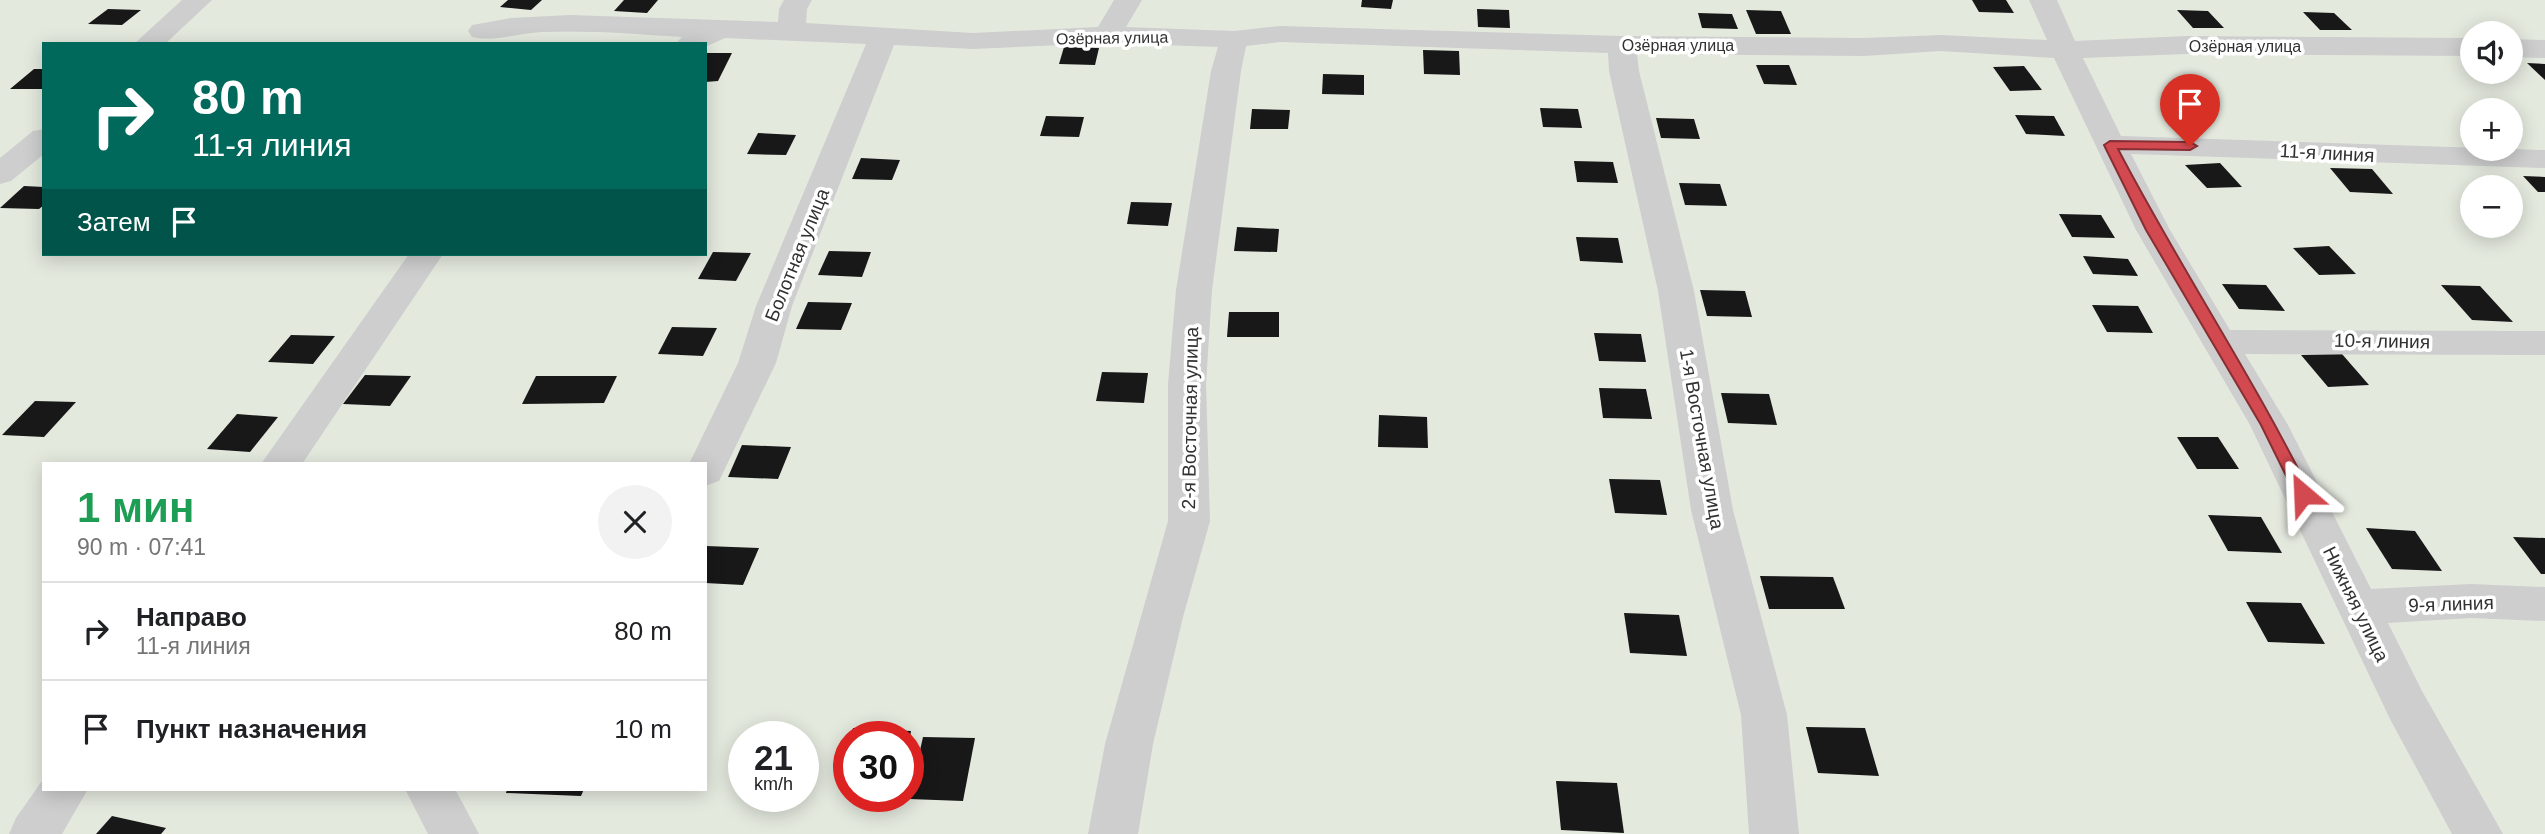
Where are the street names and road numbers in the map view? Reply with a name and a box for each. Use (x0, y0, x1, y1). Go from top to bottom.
street label: Озёрная улица (1056, 29, 1168, 47)
street label: Озёрная улица (1622, 37, 1734, 54)
street label: Озёрная улица (2189, 38, 2301, 55)
street label: 11-я линия (2279, 140, 2375, 166)
street label: Болотная улица (761, 185, 833, 325)
street label: 2-я Восточная улица (1178, 326, 1202, 509)
street label: 10-я линия (2334, 330, 2430, 352)
street label: 1-я Восточная улица (1676, 347, 1728, 531)
street label: Нижняя улица (2319, 543, 2393, 665)
street label: 9-я линия (2408, 592, 2494, 616)

